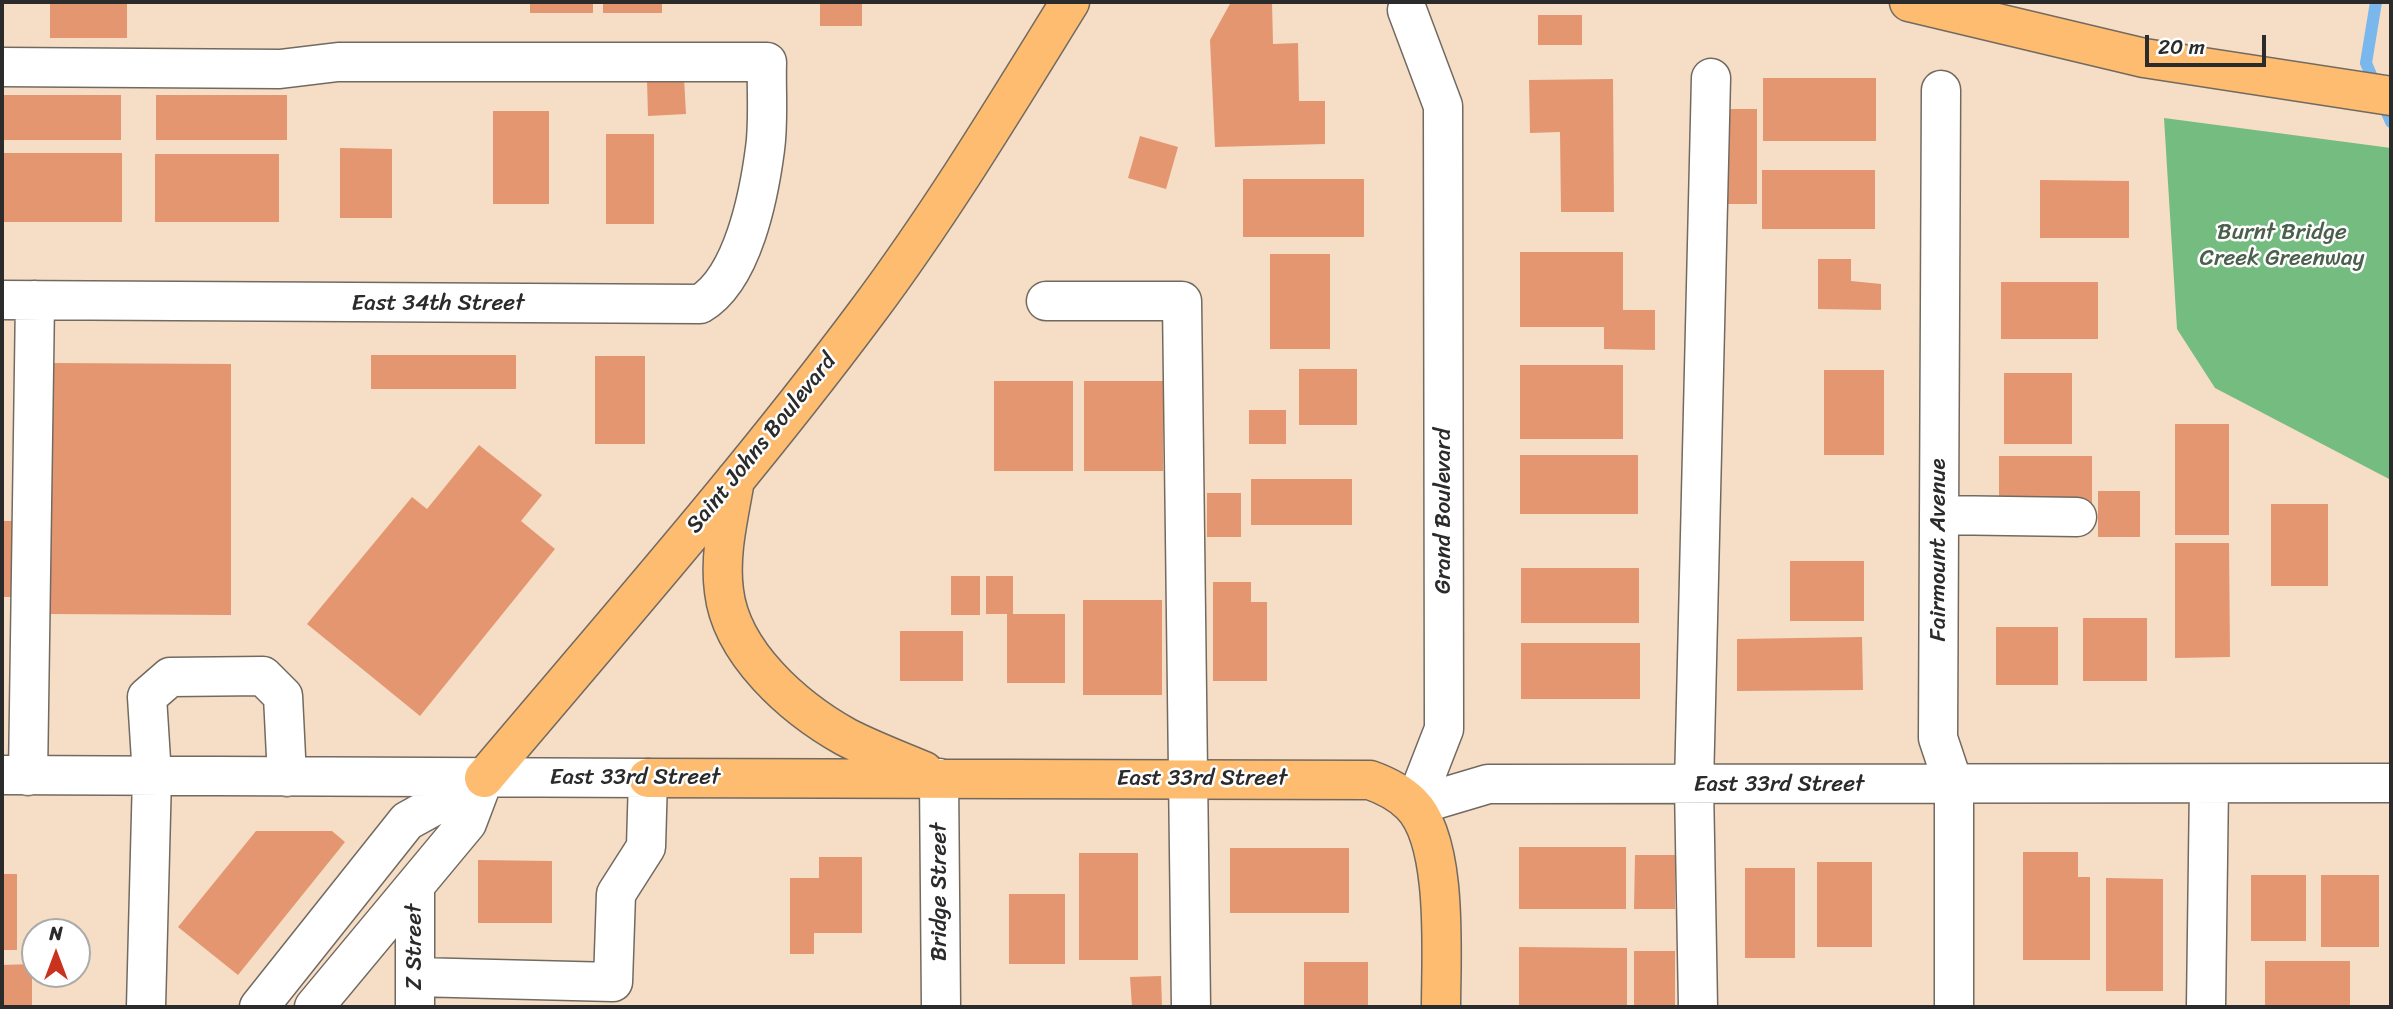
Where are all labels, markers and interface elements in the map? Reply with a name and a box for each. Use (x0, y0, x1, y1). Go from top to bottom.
scale bar (2148, 21, 2269, 65)
text: 20 m (2158, 28, 2205, 66)
park label: Burnt Bridge Creek Greenway (2200, 219, 2364, 273)
street label: East 34th Street (352, 290, 524, 318)
street label: Saint Johns Boulevard (681, 349, 843, 539)
street label: Grand Boulevard (1430, 428, 1458, 594)
street label: Fairmount Avenue (1925, 458, 1953, 642)
street label: East 33rd Street (550, 764, 720, 792)
street label: East 33rd Street (1117, 765, 1287, 793)
street label: East 33rd Street (1694, 771, 1864, 799)
street label: Bridge Street (926, 823, 954, 961)
street label: Z Street (401, 904, 429, 990)
text: N (49, 917, 63, 950)
north arrow (21, 918, 91, 988)

